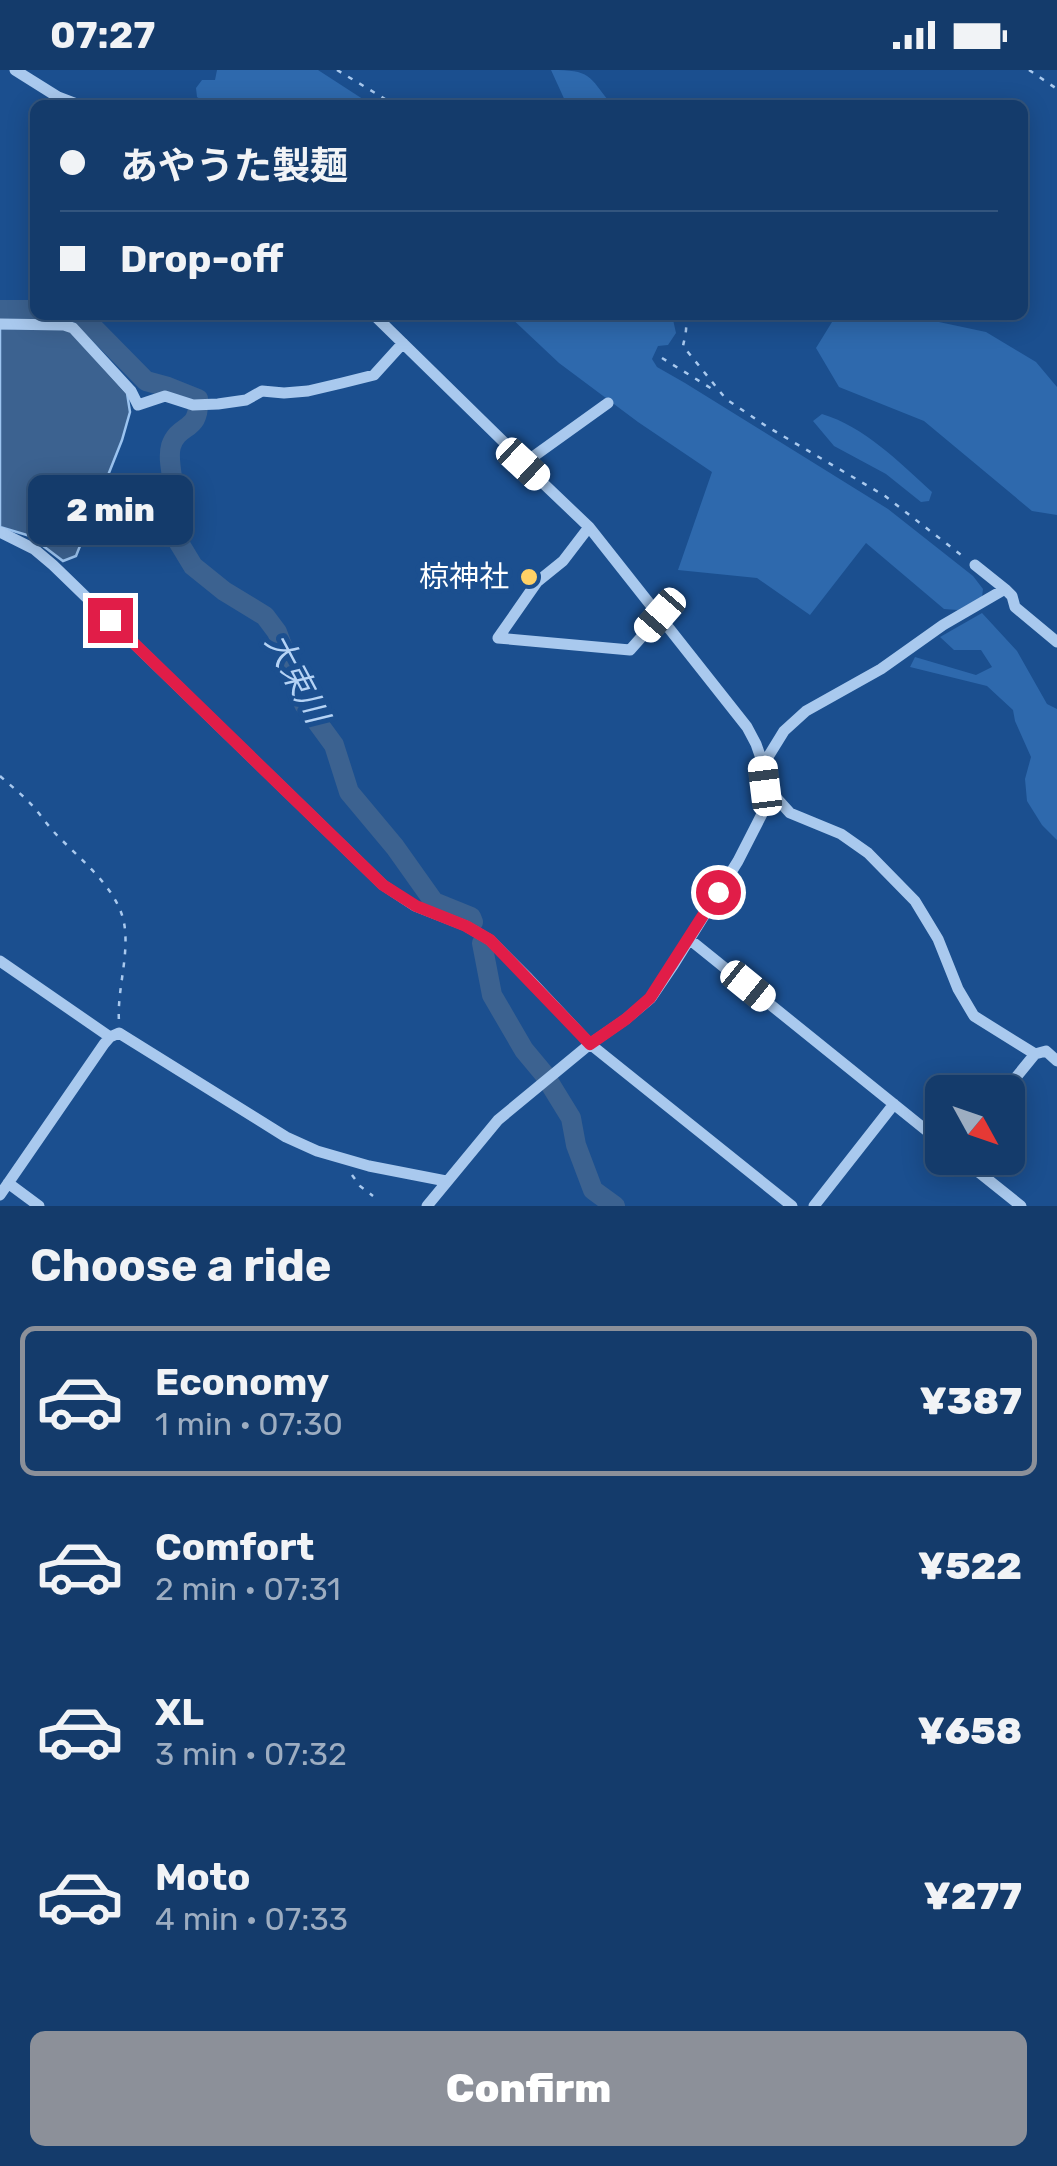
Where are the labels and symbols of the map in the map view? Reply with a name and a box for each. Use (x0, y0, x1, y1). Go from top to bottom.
car (491, 433, 555, 495)
callout: 2 min (28, 475, 192, 545)
place label: 椋神社 (419, 559, 509, 595)
marker: 椋神社 (518, 566, 540, 588)
car (629, 583, 691, 647)
route end (88, 598, 133, 643)
water label: 大束川 (258, 627, 338, 732)
car (746, 754, 784, 818)
route start (696, 870, 741, 915)
car (715, 955, 781, 1017)
north arrow (925, 1075, 1025, 1175)

